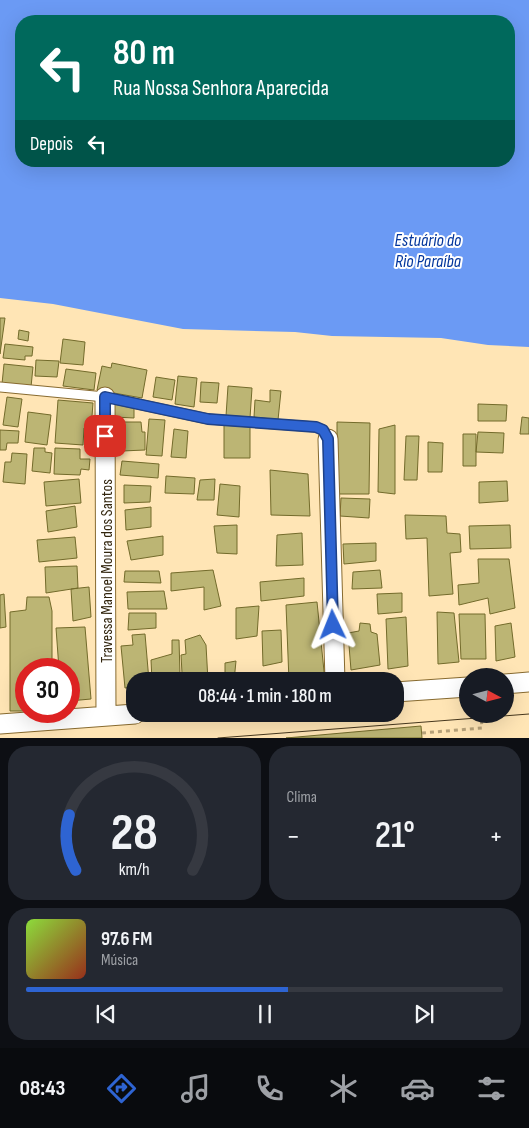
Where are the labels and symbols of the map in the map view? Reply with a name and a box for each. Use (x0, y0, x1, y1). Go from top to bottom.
water label: Estuário do Rio Paraíba (395, 230, 462, 272)
pin (84, 415, 126, 457)
street label: Travessa Manoel Moura dos Santos (98, 479, 117, 663)
position arrow (306, 598, 358, 650)
speed limit sign: 30 (15, 658, 80, 723)
north arrow (459, 668, 514, 722)

